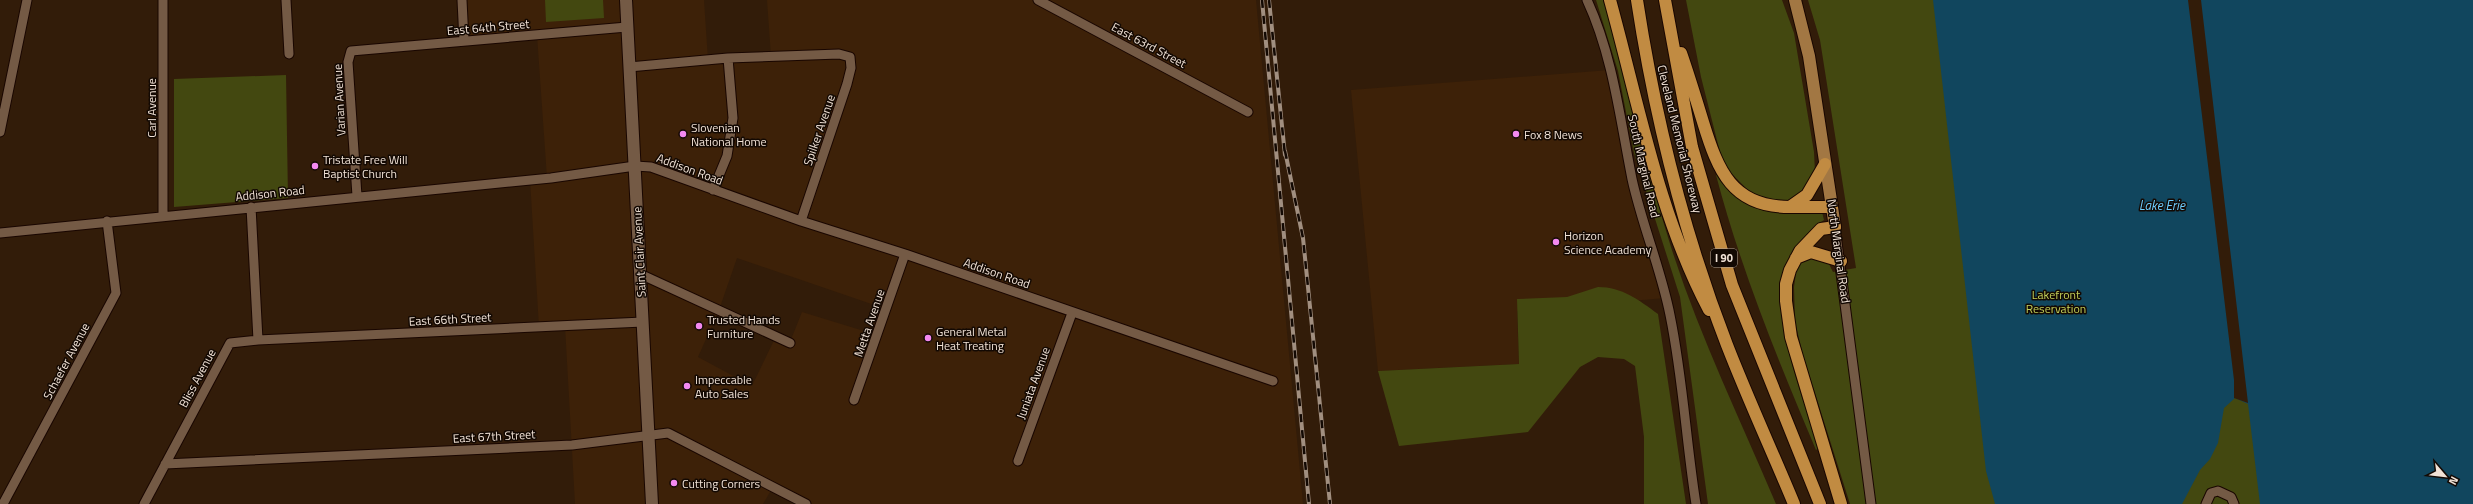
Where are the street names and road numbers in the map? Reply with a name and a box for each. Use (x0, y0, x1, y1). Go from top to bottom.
street label: East 64th Street (446, 14, 531, 40)
street label: East 63rd Street (1108, 17, 1191, 73)
street label: Cleveland Memorial Shoreway (1652, 63, 1708, 215)
street label: Varian Avenue (328, 64, 350, 136)
street label: Carl Avenue (142, 78, 161, 138)
street label: Spilker Avenue (798, 92, 840, 168)
street label: South Marginal Road (1623, 113, 1665, 219)
street label: Addison Road (654, 148, 726, 190)
street label: Addison Road (235, 180, 305, 206)
street label: North Marginal Road (1822, 198, 1856, 304)
street label: Saint Clair Avenue (627, 206, 651, 298)
road number: I 90 (1711, 249, 1737, 267)
street label: Addison Road (961, 253, 1033, 293)
street label: Metta Avenue (849, 286, 889, 360)
street label: East 66th Street (408, 307, 493, 331)
street label: Schaefer Avenue (38, 319, 94, 403)
street label: Juniata Avenue (1011, 344, 1055, 422)
street label: Bliss Avenue (174, 345, 220, 411)
street label: East 67th Street (452, 424, 537, 448)

